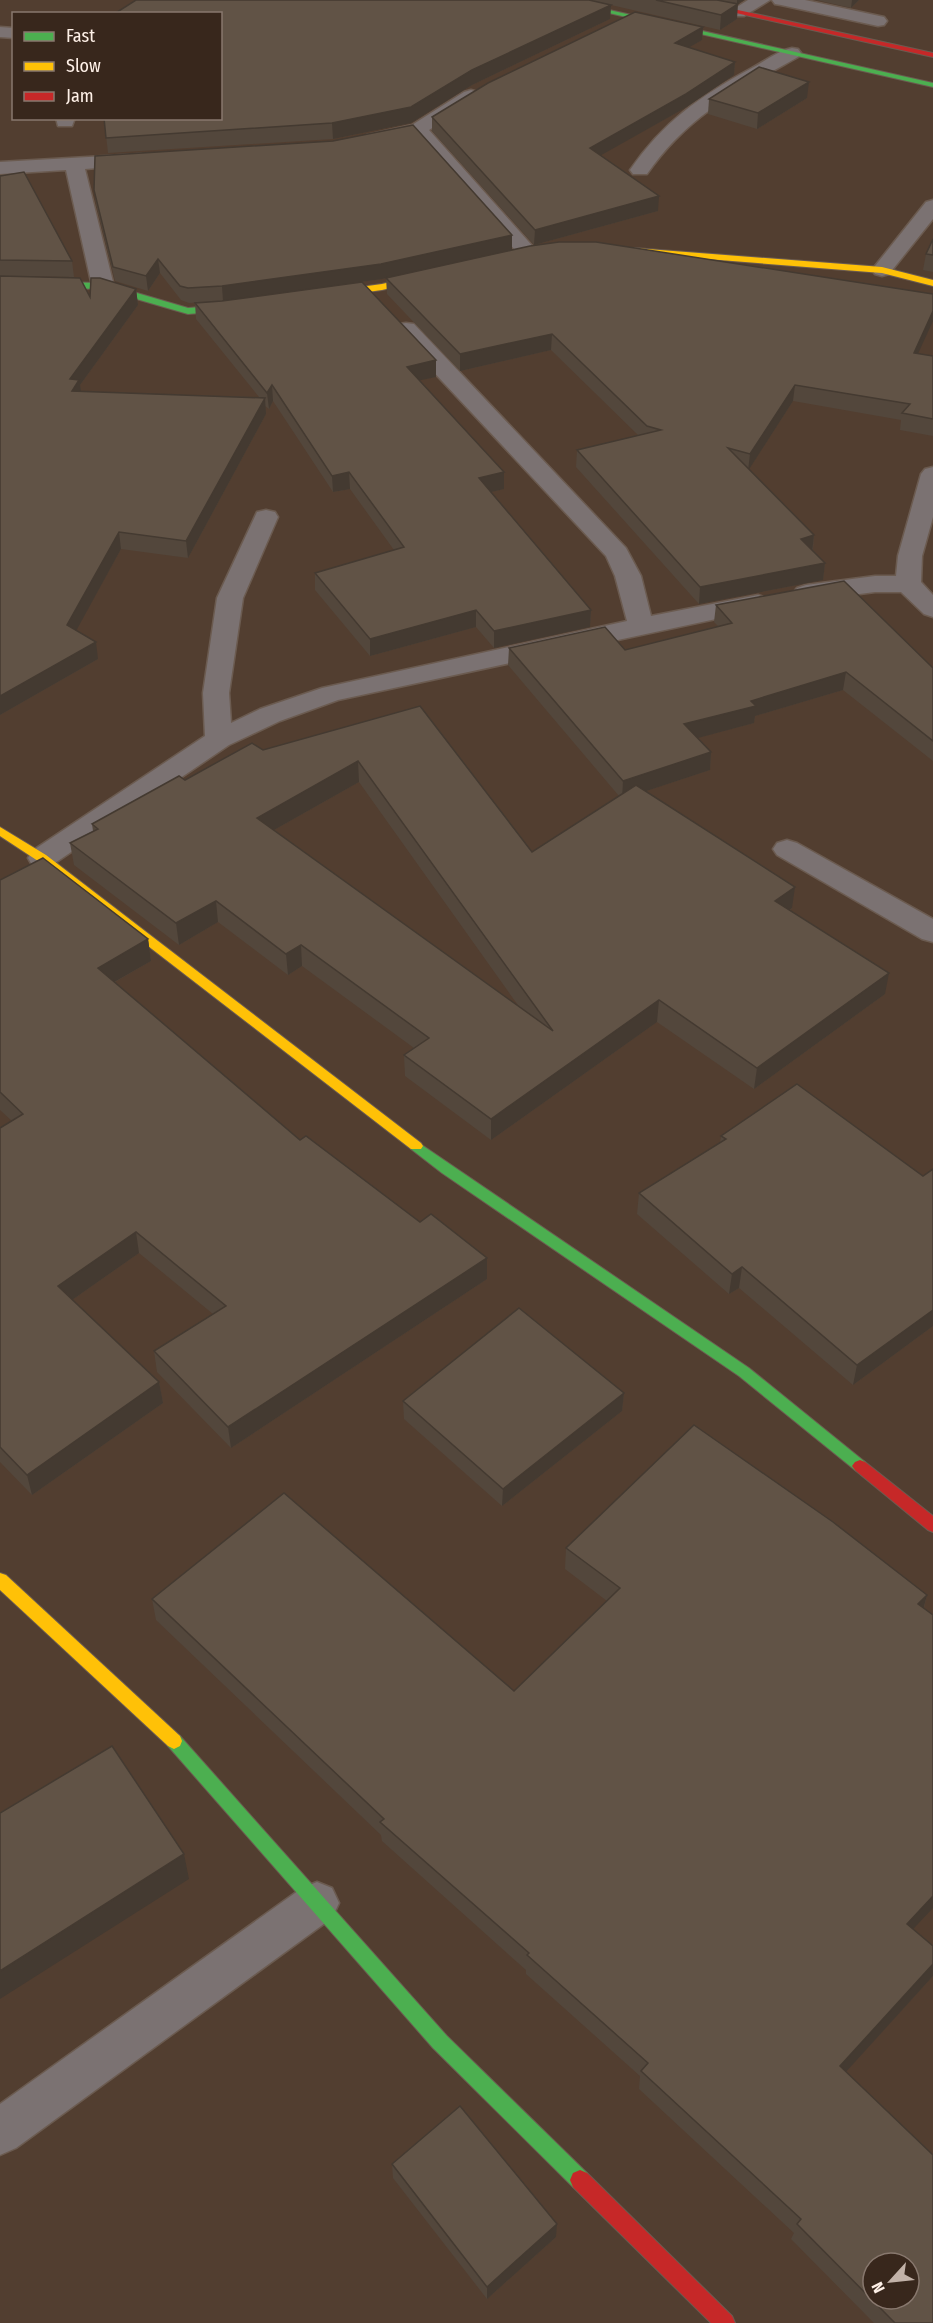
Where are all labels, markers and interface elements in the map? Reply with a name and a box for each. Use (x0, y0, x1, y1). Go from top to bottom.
legend (12, 12, 222, 120)
text: Fast (66, 25, 95, 47)
text: Slow (66, 55, 101, 77)
text: Jam (66, 85, 94, 107)
north arrow (861, 2251, 921, 2311)
text: N (867, 2279, 889, 2296)

